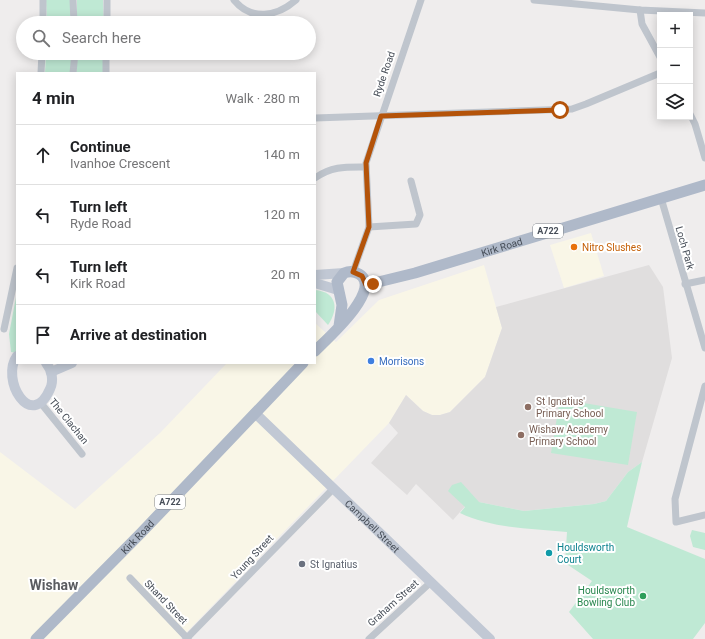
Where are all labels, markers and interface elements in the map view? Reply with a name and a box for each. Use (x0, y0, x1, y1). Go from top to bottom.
map controls (657, 12, 693, 120)
button: + (657, 12, 693, 48)
search box (16, 16, 316, 60)
icon: search (30, 27, 52, 49)
text: Search here (62, 29, 141, 47)
button: − (657, 48, 693, 84)
street label: Ryde Road (371, 50, 397, 98)
button: layers (657, 84, 693, 120)
text: 4 min (32, 88, 75, 108)
text: Walk · 280 m (225, 91, 300, 106)
route start (551, 101, 569, 119)
text: Continue (70, 138, 131, 156)
icon: ahead (32, 144, 54, 166)
text: 140 m (263, 147, 300, 162)
text: Ivanhoe Crescent (70, 156, 170, 171)
text: Turn left (70, 198, 127, 216)
icon: left (32, 204, 54, 226)
text: 120 m (263, 207, 300, 222)
text: Ryde Road (70, 216, 131, 231)
road number: A722 (533, 224, 563, 238)
street label: Loch Park (674, 225, 697, 272)
street label: Kirk Road (480, 235, 524, 258)
marker: Nitro Slushes (569, 242, 579, 252)
place label: Nitro Slushes (582, 242, 641, 253)
text: Turn left (70, 258, 127, 276)
icon: left (32, 264, 54, 286)
text: 20 m (271, 267, 300, 282)
route end (364, 275, 382, 293)
text: Kirk Road (70, 276, 125, 291)
icon: arrive (32, 324, 54, 346)
text: Arrive at destination (70, 326, 207, 344)
marker: Morrisons (366, 356, 376, 366)
place label: Morrisons (379, 356, 424, 367)
street label: The Clachan (47, 396, 91, 446)
place label: St Ignatius' Primary School (536, 396, 604, 419)
marker: St Ignatius' Primary School (523, 402, 533, 412)
place label: Wishaw Academy Primary School (529, 424, 608, 447)
marker: Wishaw Academy Primary School (516, 430, 526, 440)
road number: A722 (155, 495, 185, 509)
street label: Campbell Street (343, 497, 402, 555)
street label: Kirk Road (118, 518, 156, 556)
street label: Young Street (229, 532, 275, 582)
place label: Houldsworth Court (557, 542, 614, 565)
marker: Houldsworth Court (544, 548, 554, 558)
marker: St Ignatius (297, 559, 307, 569)
place label: St Ignatius (310, 559, 357, 570)
district label: Wishaw (30, 577, 79, 593)
street label: Graham Street (366, 577, 420, 629)
street label: Shand Street (142, 578, 190, 626)
place label: Houldsworth Bowling Club (577, 585, 635, 608)
marker: Houldsworth Bowling Club (638, 591, 648, 601)

